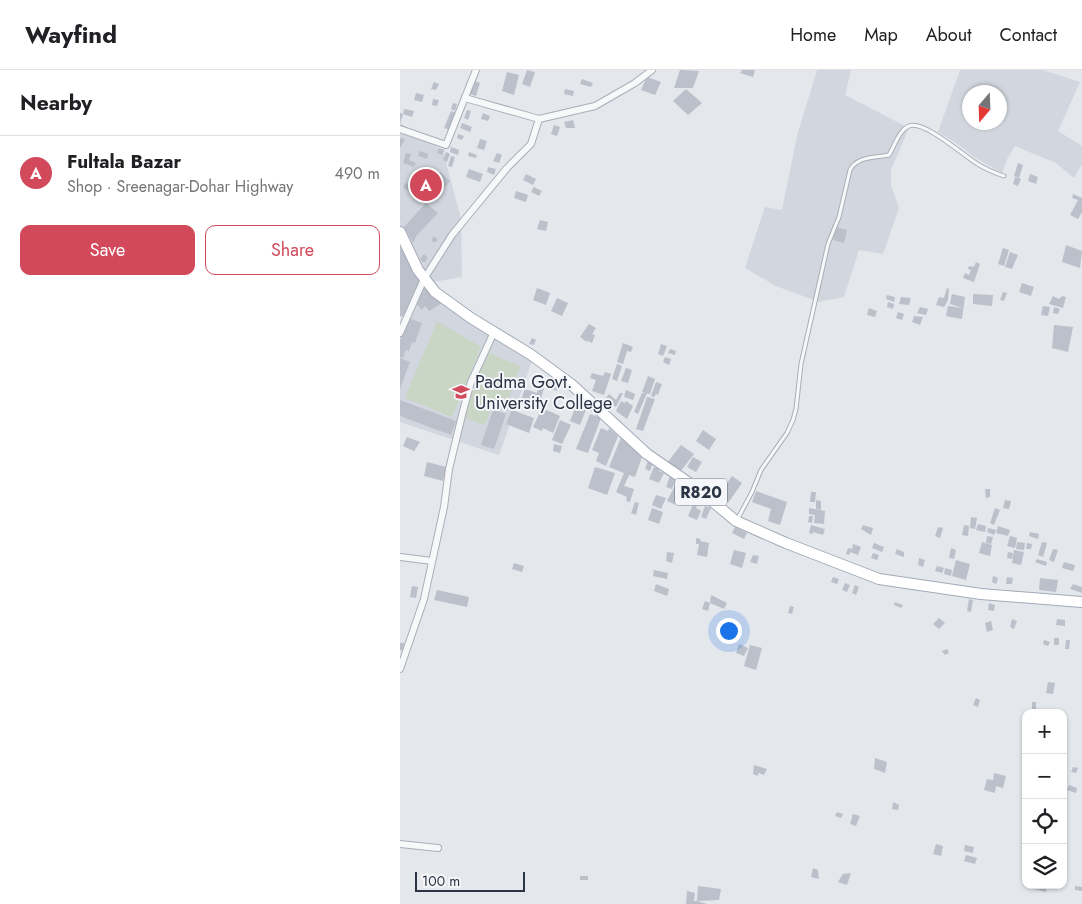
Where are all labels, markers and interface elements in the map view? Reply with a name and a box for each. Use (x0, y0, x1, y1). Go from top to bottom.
text: Wayfind (25, 17, 117, 52)
text: Home (790, 22, 836, 48)
text: Map (864, 22, 898, 48)
text: About (926, 22, 971, 48)
text: Contact (999, 22, 1057, 48)
north arrow (962, 85, 1007, 130)
text: Nearby (20, 88, 92, 118)
text: Fultala Bazar (67, 148, 181, 175)
text: A (30, 162, 42, 185)
text: 490 m (335, 162, 380, 185)
pin: A (410, 166, 442, 204)
text: Shop · Sreenagar-Dohar Highway (67, 175, 293, 198)
button: Save (20, 225, 195, 275)
button: Share (205, 225, 380, 275)
place label: Padma Govt. University College (475, 369, 612, 416)
school or university icon: Padma Govt. University College (451, 382, 471, 402)
road number: R820 (675, 478, 727, 506)
your location (716, 618, 742, 644)
map controls (1022, 709, 1067, 889)
button: + (1022, 709, 1067, 754)
button: − (1022, 754, 1067, 799)
button: locate (1022, 799, 1067, 844)
button: layers (1022, 844, 1067, 889)
scale bar (415, 869, 525, 892)
text: 100 m (422, 871, 460, 891)

